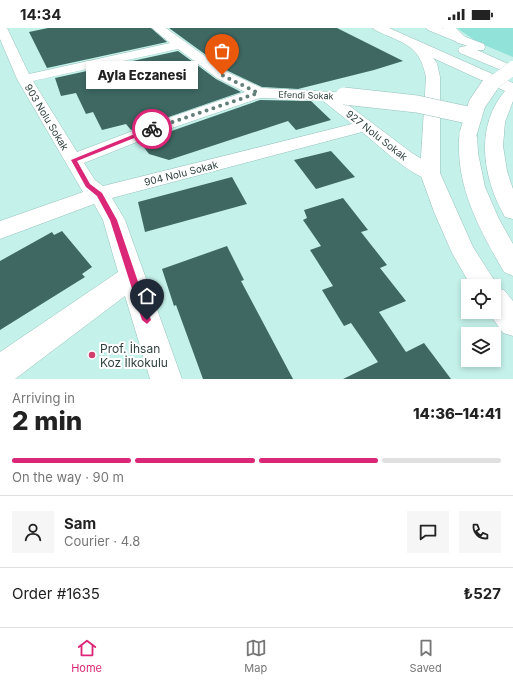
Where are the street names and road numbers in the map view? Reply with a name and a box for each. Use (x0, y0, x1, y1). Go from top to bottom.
street label: 903 Nolu Sokak (22, 82, 72, 153)
street label: Efendi Sokak (278, 89, 334, 101)
street label: 927 Nolu Sokak (344, 107, 410, 163)
street label: 904 Nolu Sokak (143, 158, 220, 188)

